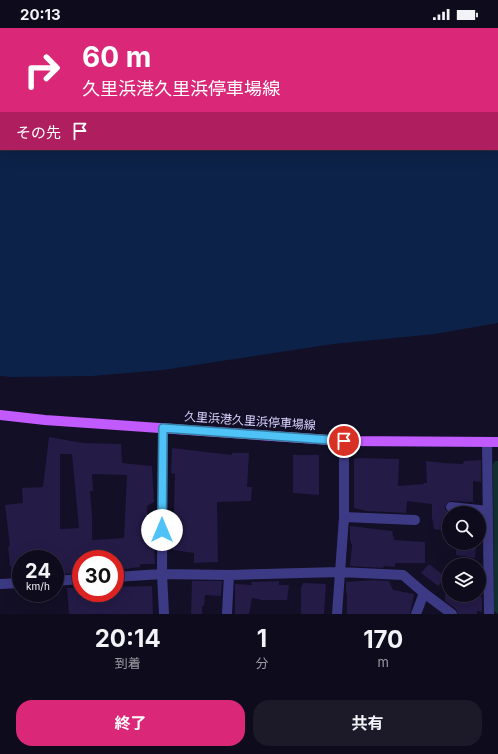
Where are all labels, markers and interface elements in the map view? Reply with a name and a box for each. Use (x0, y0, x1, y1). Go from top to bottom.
text: 20:13 (20, 5, 61, 24)
text: 60 m (82, 40, 151, 74)
icon: right (16, 44, 68, 96)
text: 久里浜港久里浜停車場線 (82, 78, 280, 99)
icon: arrive (69, 120, 91, 142)
text: その先 (16, 123, 61, 142)
street label: 久里浜港久里浜停車場線 (184, 408, 316, 433)
pin (327, 424, 361, 458)
icon: arrive (333, 430, 355, 452)
map controls (442, 506, 486, 602)
button: search (442, 506, 486, 550)
position arrow (141, 509, 183, 551)
speed limit sign: 30 (72, 550, 124, 602)
button: layers (442, 558, 486, 602)
text: 24 (25, 559, 51, 583)
text: km/h (26, 580, 50, 592)
text: 20:14 (95, 624, 161, 653)
text: 1 (257, 624, 267, 653)
text: 170 (363, 625, 403, 654)
text: m (377, 654, 389, 670)
text: 到着 (115, 655, 141, 671)
text: 分 (255, 655, 268, 671)
button: 終了 (16, 700, 245, 746)
button: 共有 (253, 700, 482, 746)

